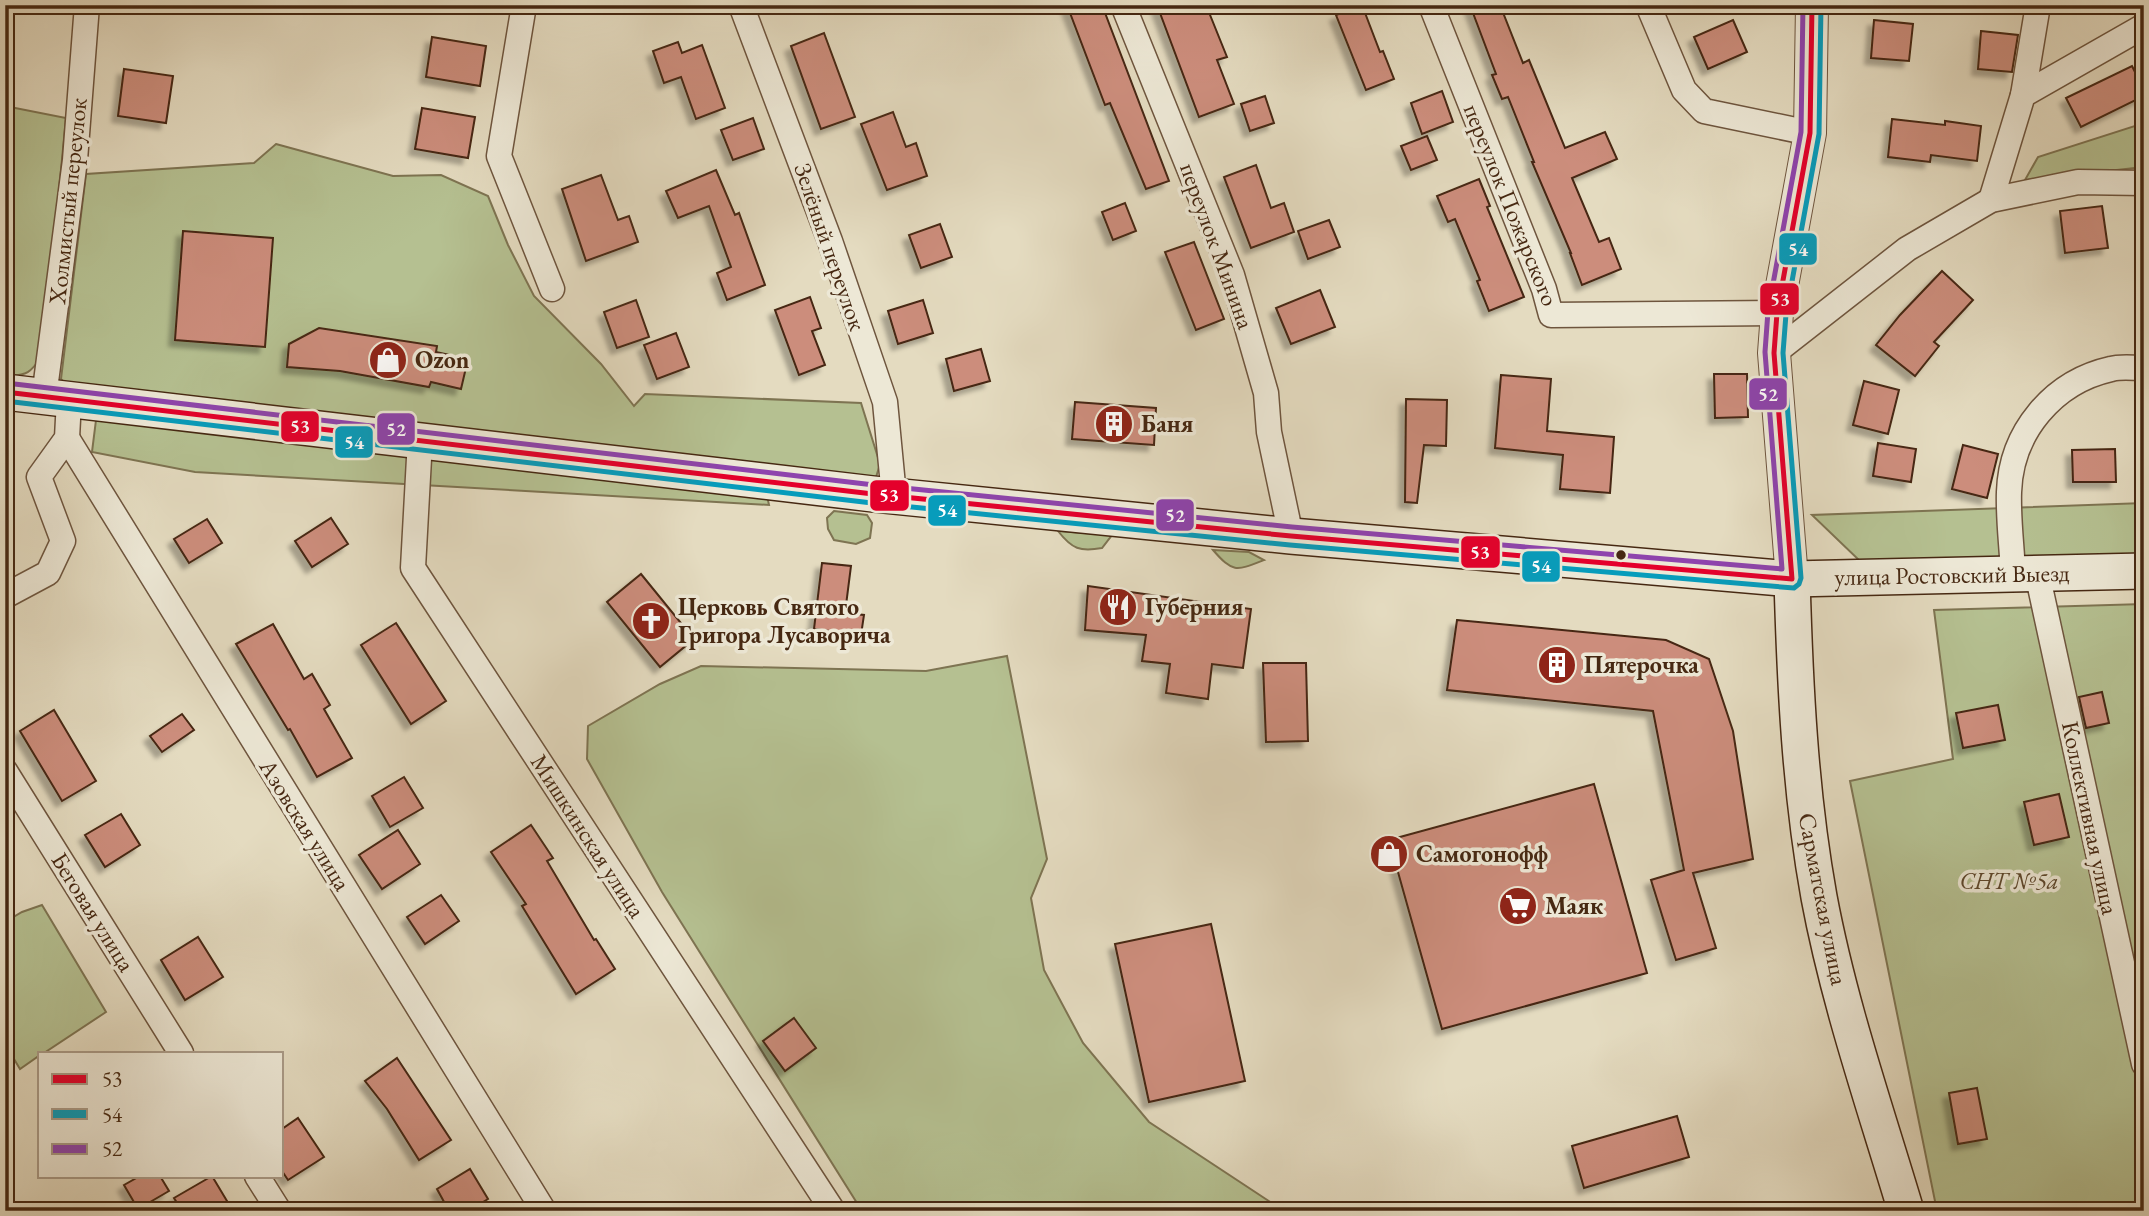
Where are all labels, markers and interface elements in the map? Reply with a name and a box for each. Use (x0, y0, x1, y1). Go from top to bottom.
street label: Холмистый переулок (41, 96, 94, 307)
street label: переулок Пожарского (1457, 99, 1566, 310)
street label: Зелёный переулок (787, 159, 874, 335)
street label: переулок Минина (1173, 159, 1262, 333)
line badge: 54 (1778, 232, 1818, 266)
text: 54 (1788, 237, 1809, 262)
line badge: 53 (1759, 282, 1800, 316)
text: 53 (1770, 287, 1790, 312)
shop icon: Ozon (367, 339, 409, 381)
place label: Ozon (415, 344, 470, 375)
line badge: 52 (1748, 377, 1788, 411)
text: 52 (1758, 382, 1778, 407)
building icon: Баня (1093, 403, 1135, 445)
place label: Баня (1141, 408, 1194, 439)
line badge: 53 (280, 410, 320, 443)
line badge: 52 (376, 412, 416, 446)
text: 53 (290, 414, 310, 439)
text: 52 (386, 417, 406, 442)
line badge: 54 (334, 425, 374, 459)
text: 54 (344, 430, 365, 455)
line badge: 53 (869, 479, 910, 512)
text: 53 (879, 483, 899, 508)
line badge: 54 (927, 494, 967, 527)
text: 54 (937, 498, 958, 523)
line badge: 52 (1155, 498, 1195, 532)
text: 52 (1165, 503, 1185, 528)
line badge: 53 (1460, 535, 1501, 569)
text: 53 (1470, 540, 1490, 565)
unlabelled marker (1614, 548, 1628, 562)
line badge: 54 (1521, 550, 1561, 583)
text: 54 (1531, 554, 1552, 579)
street label: улица Ростовский Выезд (1834, 557, 2070, 592)
restaurant icon: Губерния (1097, 586, 1139, 628)
place label: Церковь Святого Григора Лусаворича (678, 591, 891, 651)
place label: Губерния (1145, 591, 1244, 623)
church icon: Церковь Святого Григора Лусаворича (630, 600, 672, 642)
building icon: Пятерочка (1536, 644, 1578, 686)
place label: Пятерочка (1584, 649, 1699, 680)
street label: Коллективная улица (2055, 718, 2126, 918)
street label: Мишкинская улица (524, 748, 653, 924)
street label: Азовская улица (252, 752, 358, 897)
street label: Сарматская улица (1792, 810, 1855, 988)
shop icon: Самогонофф (1368, 833, 1410, 875)
place label: Самогонофф (1416, 838, 1548, 869)
street label: Беговая улица (44, 846, 143, 978)
park label: СНТ №5а (1959, 865, 2059, 896)
supermarket icon: Маяк (1497, 885, 1539, 927)
place label: Маяк (1545, 890, 1604, 921)
legend (38, 1052, 284, 1178)
text: 53 (102, 1065, 122, 1092)
text: 54 (102, 1101, 123, 1128)
text: 52 (102, 1135, 122, 1162)

